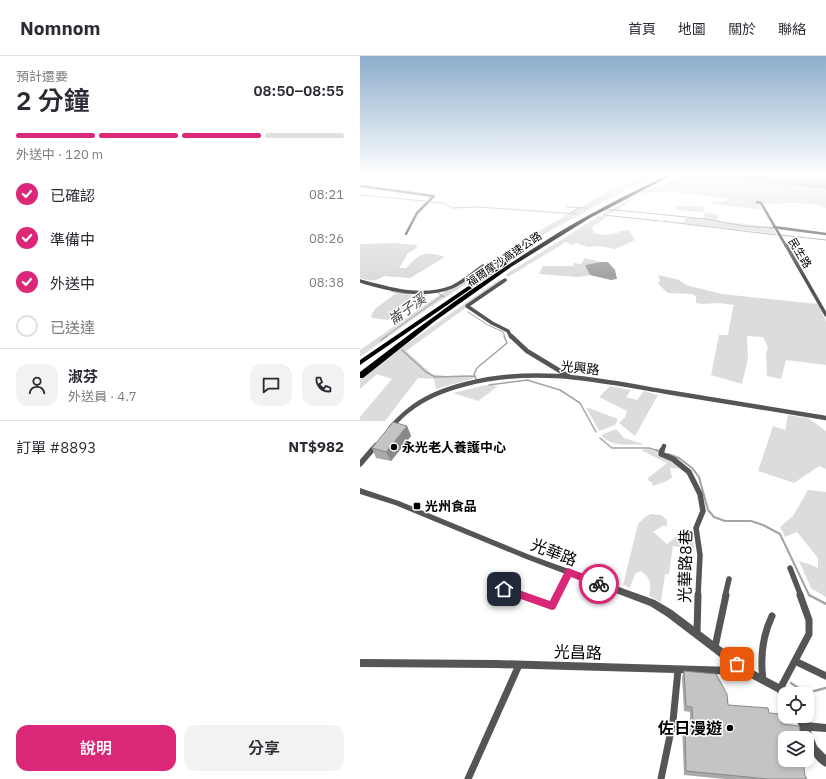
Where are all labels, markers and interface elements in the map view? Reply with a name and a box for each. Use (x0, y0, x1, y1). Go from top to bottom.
text: Nomnom (20, 16, 100, 40)
text: 首頁 (628, 20, 656, 38)
text: 地圖 (678, 20, 706, 38)
text: 關於 (728, 20, 756, 38)
text: 聯絡 (778, 20, 806, 38)
text: 預計還要 (16, 68, 68, 85)
text: 08:50–08:55 (254, 81, 344, 100)
text: 2 分鐘 (16, 83, 90, 117)
text: 外送中 · 120 m (16, 146, 103, 163)
icon: check (16, 183, 38, 205)
text: 已確認 (50, 186, 95, 205)
text: 08:21 (309, 186, 344, 203)
icon: check (16, 227, 38, 249)
street label: 福爾摩沙高速公路 (464, 229, 544, 289)
text: 準備中 (50, 230, 95, 249)
text: 08:26 (309, 230, 344, 247)
street label: 民生路 (786, 235, 814, 271)
icon: check (16, 271, 38, 293)
text: 外送中 (50, 274, 95, 293)
text: 08:38 (309, 274, 344, 291)
water label: 崙子溪 (385, 288, 431, 328)
text: 已送達 (50, 318, 95, 337)
street label: 光興路 (560, 358, 600, 378)
button: person (16, 364, 58, 406)
button: chat (250, 364, 292, 406)
button: phone (302, 364, 344, 406)
text: 淑芬 (68, 367, 98, 386)
text: 外送員 · 4.7 (68, 388, 137, 405)
text: NT$982 (288, 437, 344, 456)
text: 訂單 #8893 (16, 438, 96, 457)
place label: 永光老人養護中心 (402, 439, 506, 456)
marker: 永光老人養護中心 (389, 442, 399, 452)
place label: 光州食品 (425, 498, 477, 515)
marker: 光州食品 (412, 501, 422, 511)
street label: 光華路8巷 (674, 529, 696, 603)
street label: 光華路 (528, 534, 580, 570)
courier (579, 564, 619, 604)
pin (487, 572, 521, 606)
icon: bike (588, 573, 610, 595)
icon: home (493, 578, 515, 600)
street label: 光昌路 (554, 641, 602, 663)
pin (720, 647, 754, 681)
icon: bag (726, 653, 748, 675)
map controls (778, 687, 814, 767)
button: locate (778, 687, 814, 723)
place label: 佐日漫遊 (657, 718, 722, 738)
marker: 佐日漫遊 (725, 723, 735, 733)
button: 說明 (16, 725, 176, 771)
button: 分享 (184, 725, 344, 771)
button: layers (778, 731, 814, 767)

